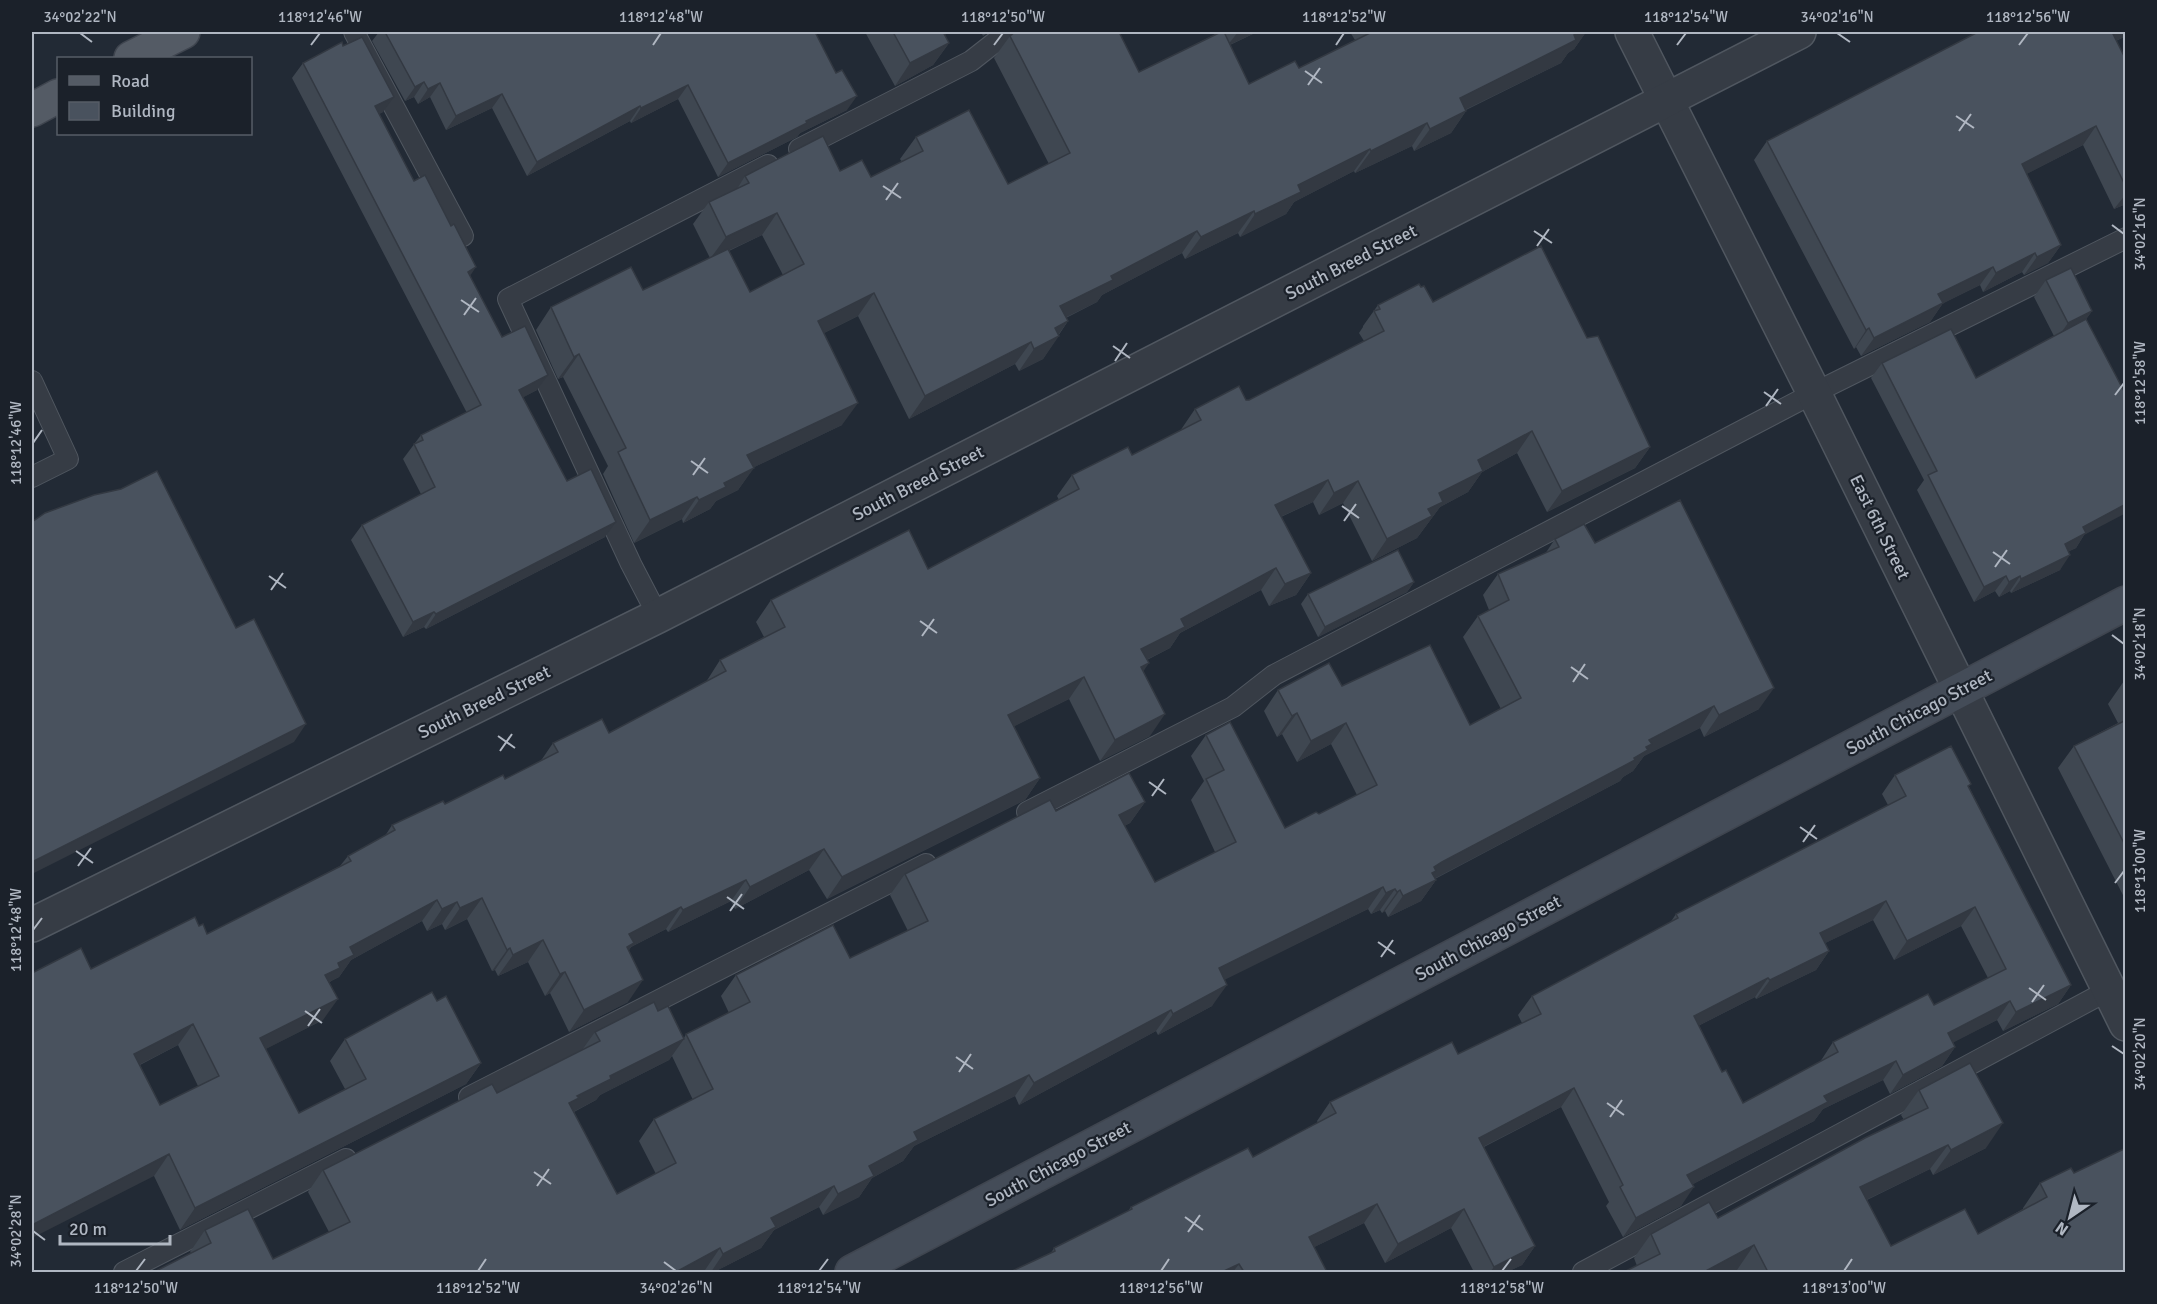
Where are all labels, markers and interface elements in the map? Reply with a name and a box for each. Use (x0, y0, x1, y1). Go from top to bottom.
text: 34°02'22"N (43, 8, 117, 26)
text: 118°12'46"W (278, 8, 362, 26)
text: 118°12'48"W (619, 8, 703, 26)
text: 118°12'50"W (961, 8, 1045, 26)
text: 118°12'52"W (1302, 8, 1386, 26)
text: 118°12'54"W (1644, 8, 1728, 26)
text: 34°02'16"N (1800, 8, 1874, 26)
text: 118°12'56"W (1986, 8, 2070, 26)
legend (57, 57, 252, 135)
text: Road (111, 70, 150, 92)
text: Building (111, 100, 175, 122)
text: 34°02'16"N (2131, 197, 2149, 271)
street label: South Breed Street (1282, 219, 1420, 305)
text: 118°12'58"W (2131, 341, 2149, 425)
text: 118°12'46"W (7, 401, 25, 485)
street label: South Breed Street (849, 440, 987, 526)
street label: East 6th Street (1845, 471, 1915, 583)
text: 34°02'18"N (2131, 607, 2149, 681)
street label: South Breed Street (414, 660, 554, 744)
street label: South Chicago Street (1842, 664, 1996, 760)
text: 118°13'00"W (2131, 829, 2149, 913)
text: 118°12'48"W (7, 888, 25, 972)
street label: South Chicago Street (1411, 890, 1565, 986)
text: 34°02'20"N (2131, 1017, 2149, 1091)
street label: South Chicago Street (981, 1116, 1135, 1212)
north arrow (2040, 1187, 2100, 1247)
text: 34°02'28"N (7, 1194, 25, 1268)
scale bar (60, 1208, 170, 1246)
text: N (2052, 1217, 2072, 1240)
text: 20 m (69, 1218, 107, 1240)
text: 118°12'50"W (94, 1279, 178, 1297)
text: 118°12'52"W (436, 1279, 520, 1297)
text: 34°02'26"N (639, 1279, 713, 1297)
text: 118°12'54"W (777, 1279, 861, 1297)
text: 118°12'56"W (1119, 1279, 1203, 1297)
text: 118°12'58"W (1460, 1279, 1544, 1297)
text: 118°13'00"W (1802, 1279, 1886, 1297)

